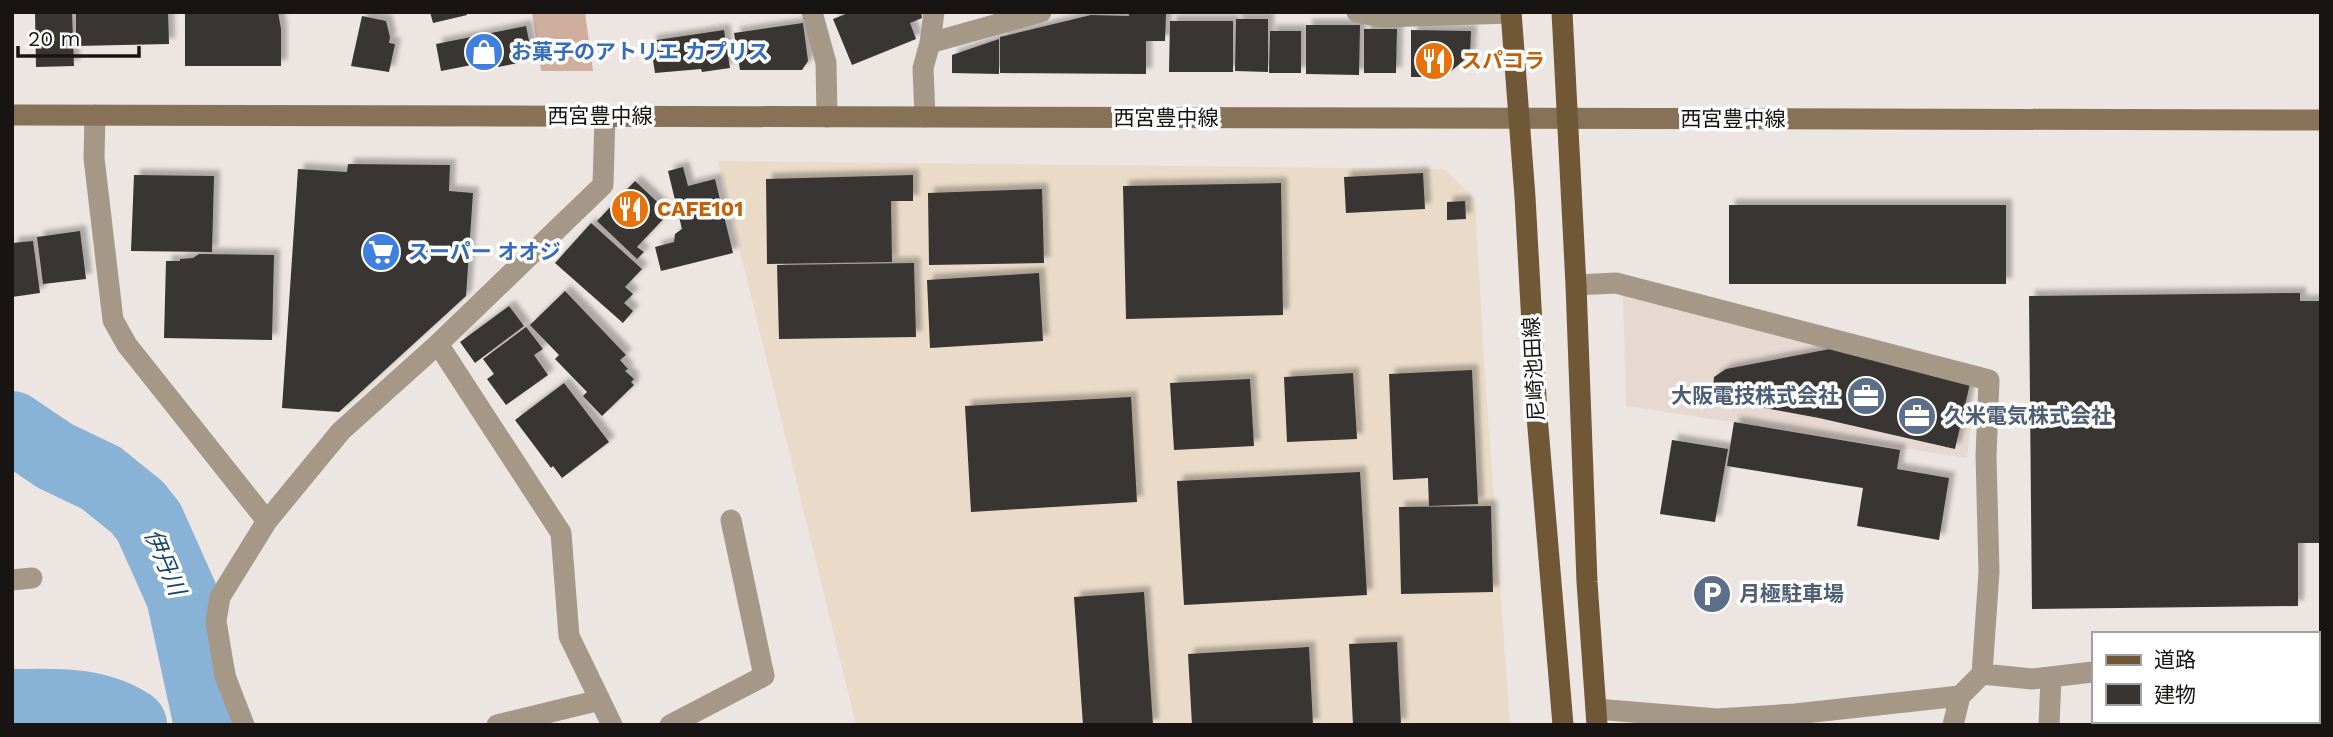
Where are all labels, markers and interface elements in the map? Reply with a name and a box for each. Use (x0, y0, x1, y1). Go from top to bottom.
scale bar (18, 14, 138, 58)
text: 20 m (28, 26, 80, 51)
shop icon: お菓子のアトリエ カプリス (463, 31, 505, 73)
place label: お菓子のアトリエ カプリス (511, 39, 769, 64)
restaurant icon: スパコラ (1413, 40, 1455, 82)
place label: スパコラ (1461, 48, 1545, 73)
street label: 西宮豊中線 (548, 103, 653, 128)
street label: 西宮豊中線 (1114, 105, 1219, 130)
street label: 西宮豊中線 (1681, 106, 1786, 131)
restaurant icon: CAFE101 (609, 188, 651, 230)
place label: CAFE101 (657, 196, 743, 221)
supermarket icon: スーパー オオジ (360, 231, 402, 273)
place label: スーパー オオジ (408, 239, 561, 264)
street label: 尼崎池田線 (1518, 316, 1549, 422)
office icon: 大阪電技株式会社 (1845, 375, 1887, 417)
place label: 大阪電技株式会社 (1671, 383, 1839, 408)
office icon: 久米電気株式会社 (1896, 395, 1938, 437)
place label: 久米電気株式会社 (1944, 403, 2112, 428)
water label: 伊丹川 (139, 525, 192, 602)
parking icon: 月極駐車場 (1691, 573, 1733, 615)
place label: 月極駐車場 (1739, 581, 1844, 606)
legend (2092, 632, 2319, 723)
text: 道路 (2154, 647, 2196, 672)
text: 建物 (2154, 682, 2196, 707)

